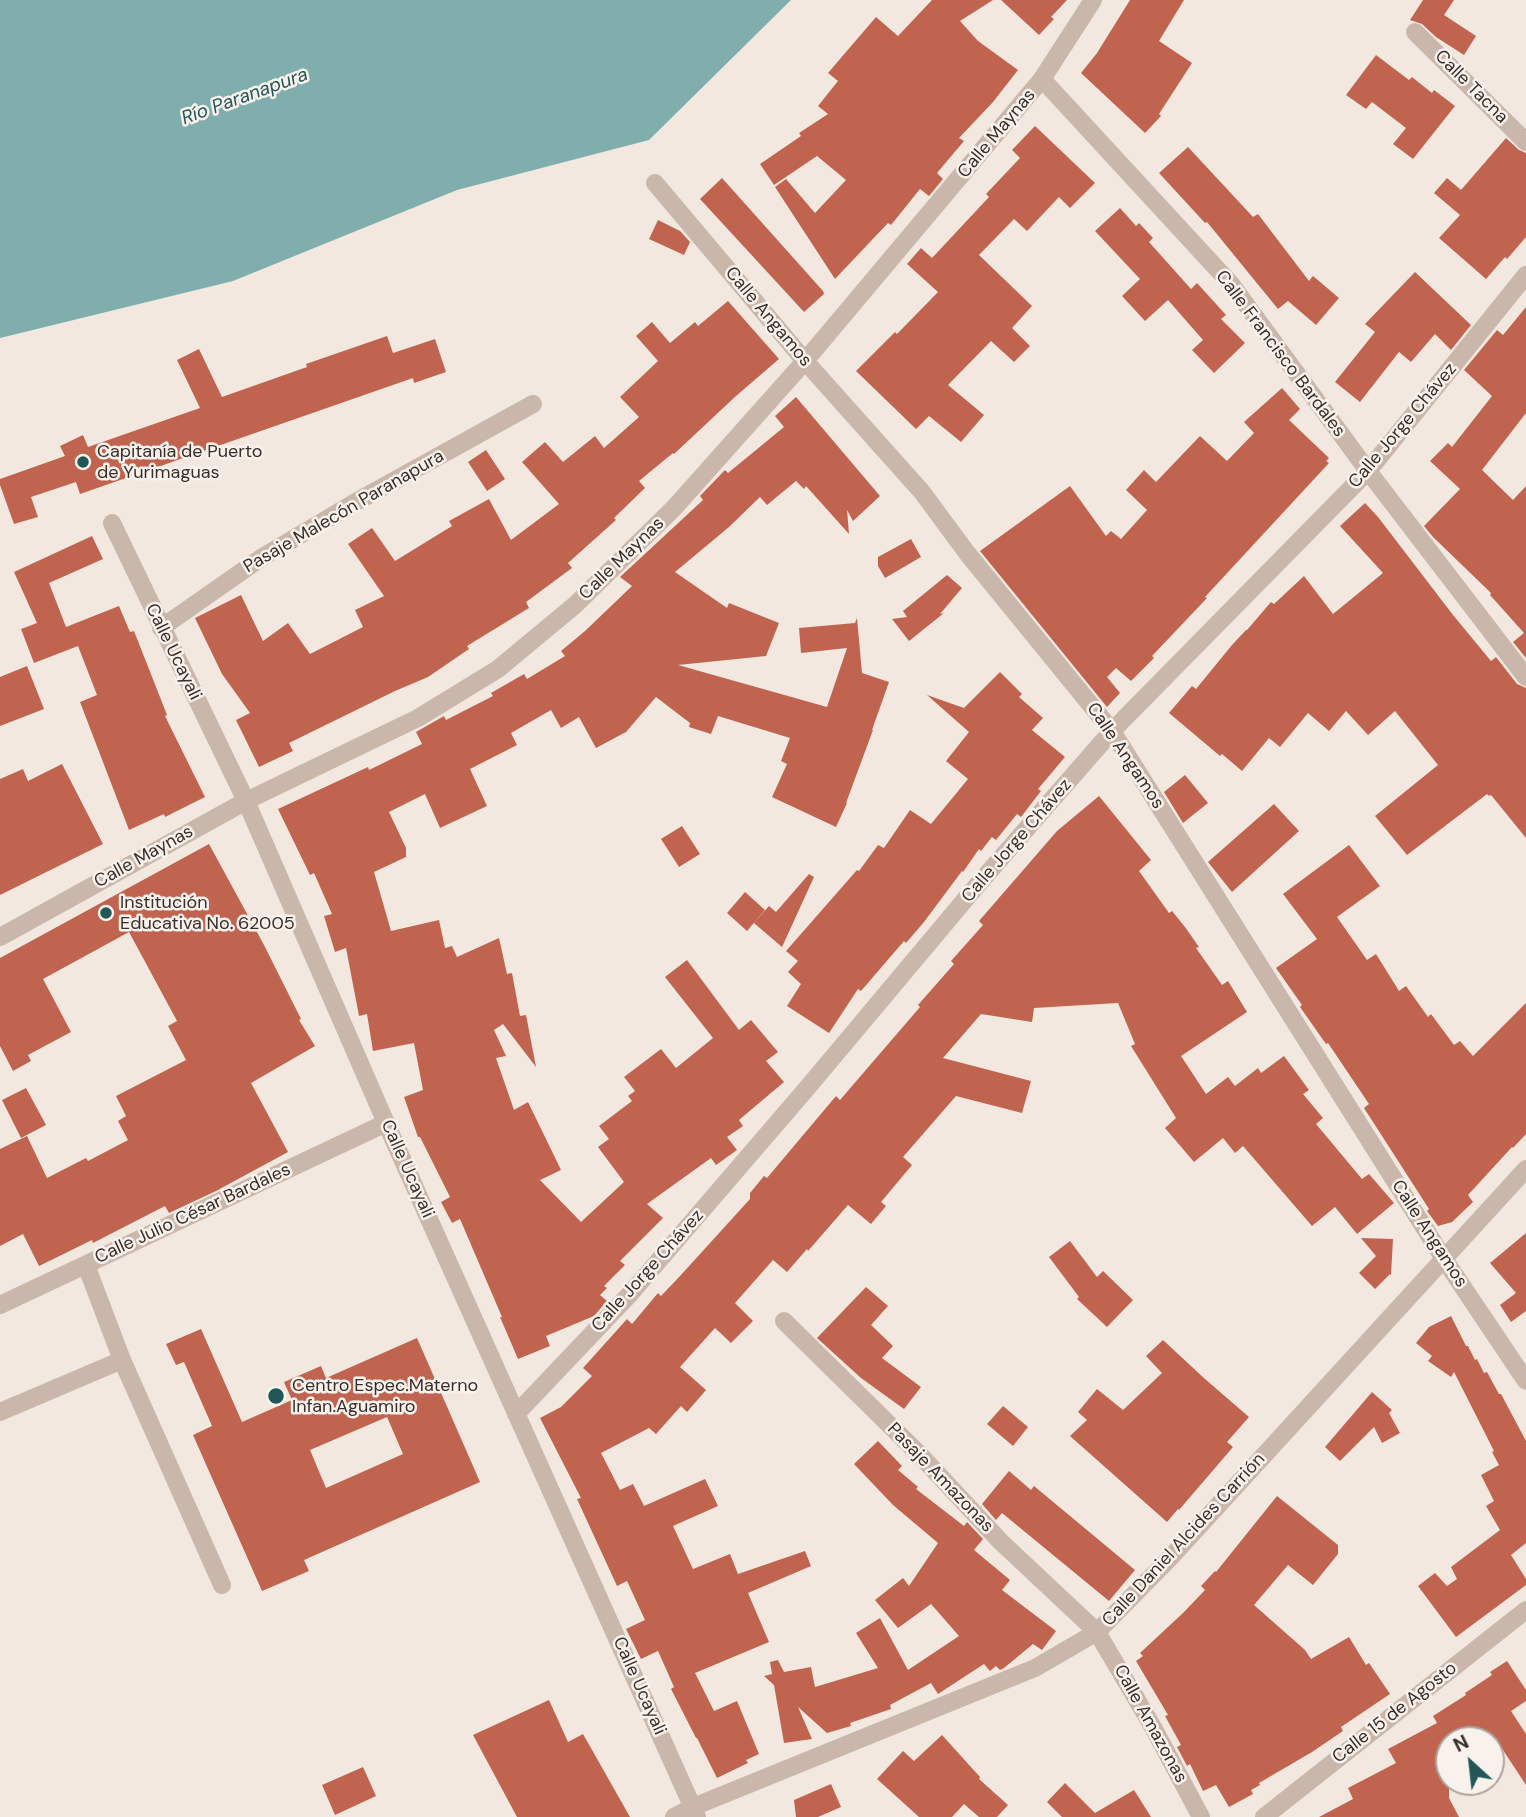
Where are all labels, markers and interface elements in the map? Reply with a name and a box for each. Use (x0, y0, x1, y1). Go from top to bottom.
street label: Calle Tacna (1430, 46, 1512, 128)
water label: Río Paranapura (179, 64, 311, 130)
street label: Calle Maynas (954, 85, 1040, 183)
street label: Calle Angamos (720, 263, 816, 371)
street label: Calle Francisco Bardales (1210, 266, 1350, 442)
street label: Calle Jorge Chávez (1344, 359, 1462, 493)
place label: Capitanía de Puerto de Yurimaguas (97, 441, 262, 484)
street label: Pasaje Malecón Paranapura (240, 446, 448, 578)
marker: Capitanía de Puerto de Yurimaguas (75, 454, 91, 470)
street label: Calle Maynas (575, 513, 669, 605)
street label: Calle Ucayali (140, 600, 206, 704)
street label: Calle Angamos (1081, 699, 1169, 813)
street label: Calle Jorge Chávez (957, 775, 1077, 907)
street label: Calle Maynas (91, 821, 197, 893)
place label: Institución Educativa No. 62005 (120, 892, 295, 934)
marker: Institución Educativa No. 62005 (98, 905, 114, 921)
street label: Calle Ucayali (376, 1117, 438, 1221)
street label: Calle Julio César Bardales (92, 1159, 294, 1269)
street label: Calle Angamos (1386, 1176, 1472, 1292)
street label: Calle Jorge Chávez (588, 1206, 708, 1336)
place label: Centro Espec.Materno Infan.Aguamiro (292, 1375, 478, 1418)
marker: Centro Espec.Materno Infan.Aguamiro (266, 1386, 286, 1406)
street label: Pasaje Amazonas (882, 1419, 998, 1537)
street label: Calle Daniel Alcides Carrión (1098, 1449, 1270, 1631)
street label: Calle Ucayali (608, 1634, 670, 1738)
street label: Calle 15 de Agosto (1329, 1658, 1461, 1768)
street label: Calle Amazonas (1109, 1661, 1191, 1787)
north arrow (1435, 1726, 1505, 1796)
text: N (1449, 1729, 1473, 1758)

